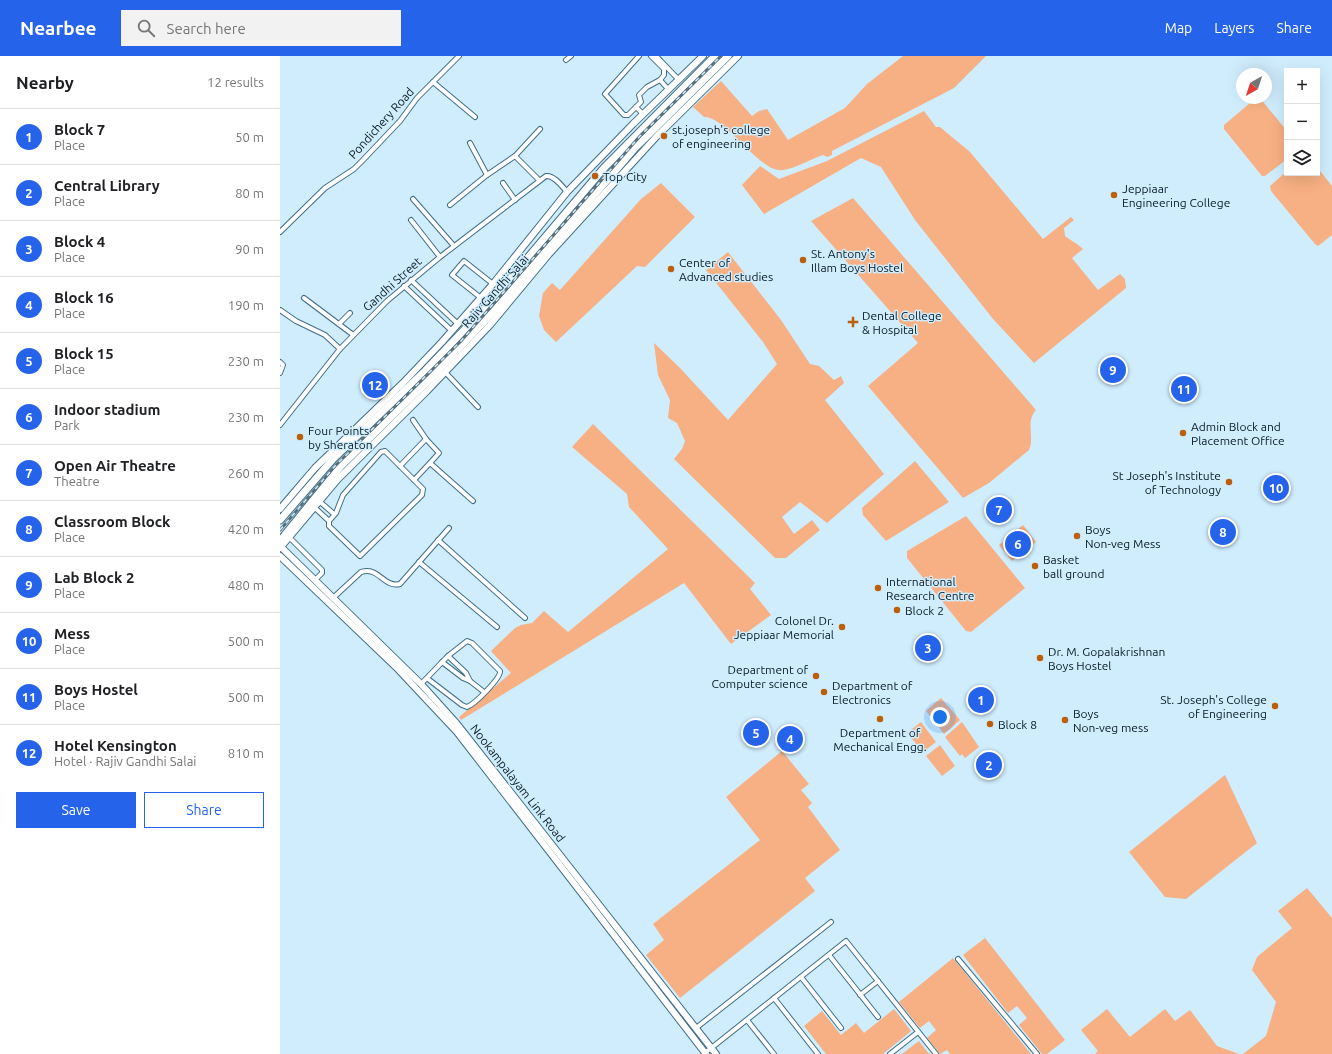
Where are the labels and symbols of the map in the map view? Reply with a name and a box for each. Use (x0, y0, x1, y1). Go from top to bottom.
north arrow (1236, 68, 1272, 104)
street label: Pondichery Road (346, 85, 416, 161)
place label: st.joseph's college of engineering (672, 123, 770, 150)
marker: st.joseph's college of engineering (659, 131, 669, 141)
place label: Top City (603, 170, 647, 183)
marker: Top City (590, 171, 600, 181)
place label: Jeppiaar Engineering College (1122, 182, 1230, 209)
marker: Jeppiaar Engineering College (1109, 190, 1119, 200)
place label: St. Antony's Illam Boys Hostel (811, 247, 903, 274)
street label: Rajiv Gandhi Salai (459, 252, 531, 330)
street label: Gandhi Street (360, 254, 424, 314)
marker: St. Antony's Illam Boys Hostel (798, 255, 808, 265)
place label: Center of Advanced studies (679, 256, 773, 283)
marker: Center of Advanced studies (666, 264, 676, 274)
place label: Dental College & Hospital (862, 309, 942, 336)
marker: Dental College & Hospital (847, 316, 859, 328)
pin: 9 (1100, 355, 1126, 385)
pin: 12 (362, 370, 388, 400)
pin: 11 (1171, 374, 1197, 404)
place label: Admin Block and Placement Office (1191, 420, 1285, 447)
place label: Four Points by Sheraton (308, 424, 373, 451)
marker: Admin Block and Placement Office (1178, 428, 1188, 438)
marker: Four Points by Sheraton (295, 432, 305, 442)
place label: St Joseph's Institute of Technology (1112, 469, 1221, 496)
pin: 10 (1263, 473, 1289, 503)
marker: St Joseph's Institute of Technology (1224, 477, 1234, 487)
pin: 7 (986, 495, 1012, 525)
pin: 8 (1210, 517, 1236, 547)
place label: Boys Non-veg Mess (1085, 523, 1160, 550)
pin: 6 (1005, 529, 1031, 559)
marker: Boys Non-veg Mess (1072, 531, 1082, 541)
place label: Basket ball ground (1043, 553, 1104, 580)
marker: Basket ball ground (1030, 561, 1040, 571)
place label: International Research Centre (886, 575, 975, 602)
marker: International Research Centre (873, 583, 883, 593)
place label: Block 2 (905, 604, 944, 617)
marker: Block 2 (892, 605, 902, 615)
place label: Colonel Dr. Jeppiaar Memorial (734, 614, 834, 641)
marker: Colonel Dr. Jeppiaar Memorial (837, 622, 847, 632)
pin: 3 (915, 633, 941, 663)
place label: Dr. M. Gopalakrishnan Boys Hostel (1048, 645, 1165, 672)
marker: Dr. M. Gopalakrishnan Boys Hostel (1035, 653, 1045, 663)
place label: Department of Computer science (711, 663, 808, 690)
marker: Department of Computer science (811, 671, 821, 681)
place label: Department of Electronics (832, 679, 913, 706)
pin: 1 (968, 685, 994, 715)
marker: Department of Electronics (819, 687, 829, 697)
place label: St. Joseph's College of Engineering (1160, 693, 1267, 720)
marker: St. Joseph's College of Engineering (1270, 701, 1280, 711)
your location (930, 707, 950, 727)
place label: Boys Non-veg mess (1073, 707, 1148, 734)
marker: Department of Mechanical Engg. (875, 714, 885, 724)
marker: Boys Non-veg mess (1060, 715, 1070, 725)
pin: 5 (743, 718, 769, 748)
place label: Block 8 (998, 718, 1037, 731)
marker: Block 8 (985, 719, 995, 729)
street label: Nookampalayam Link Road (468, 722, 568, 844)
pin: 4 (777, 724, 803, 754)
place label: Department of Mechanical Engg. (833, 726, 927, 753)
pin: 2 (976, 750, 1002, 780)

